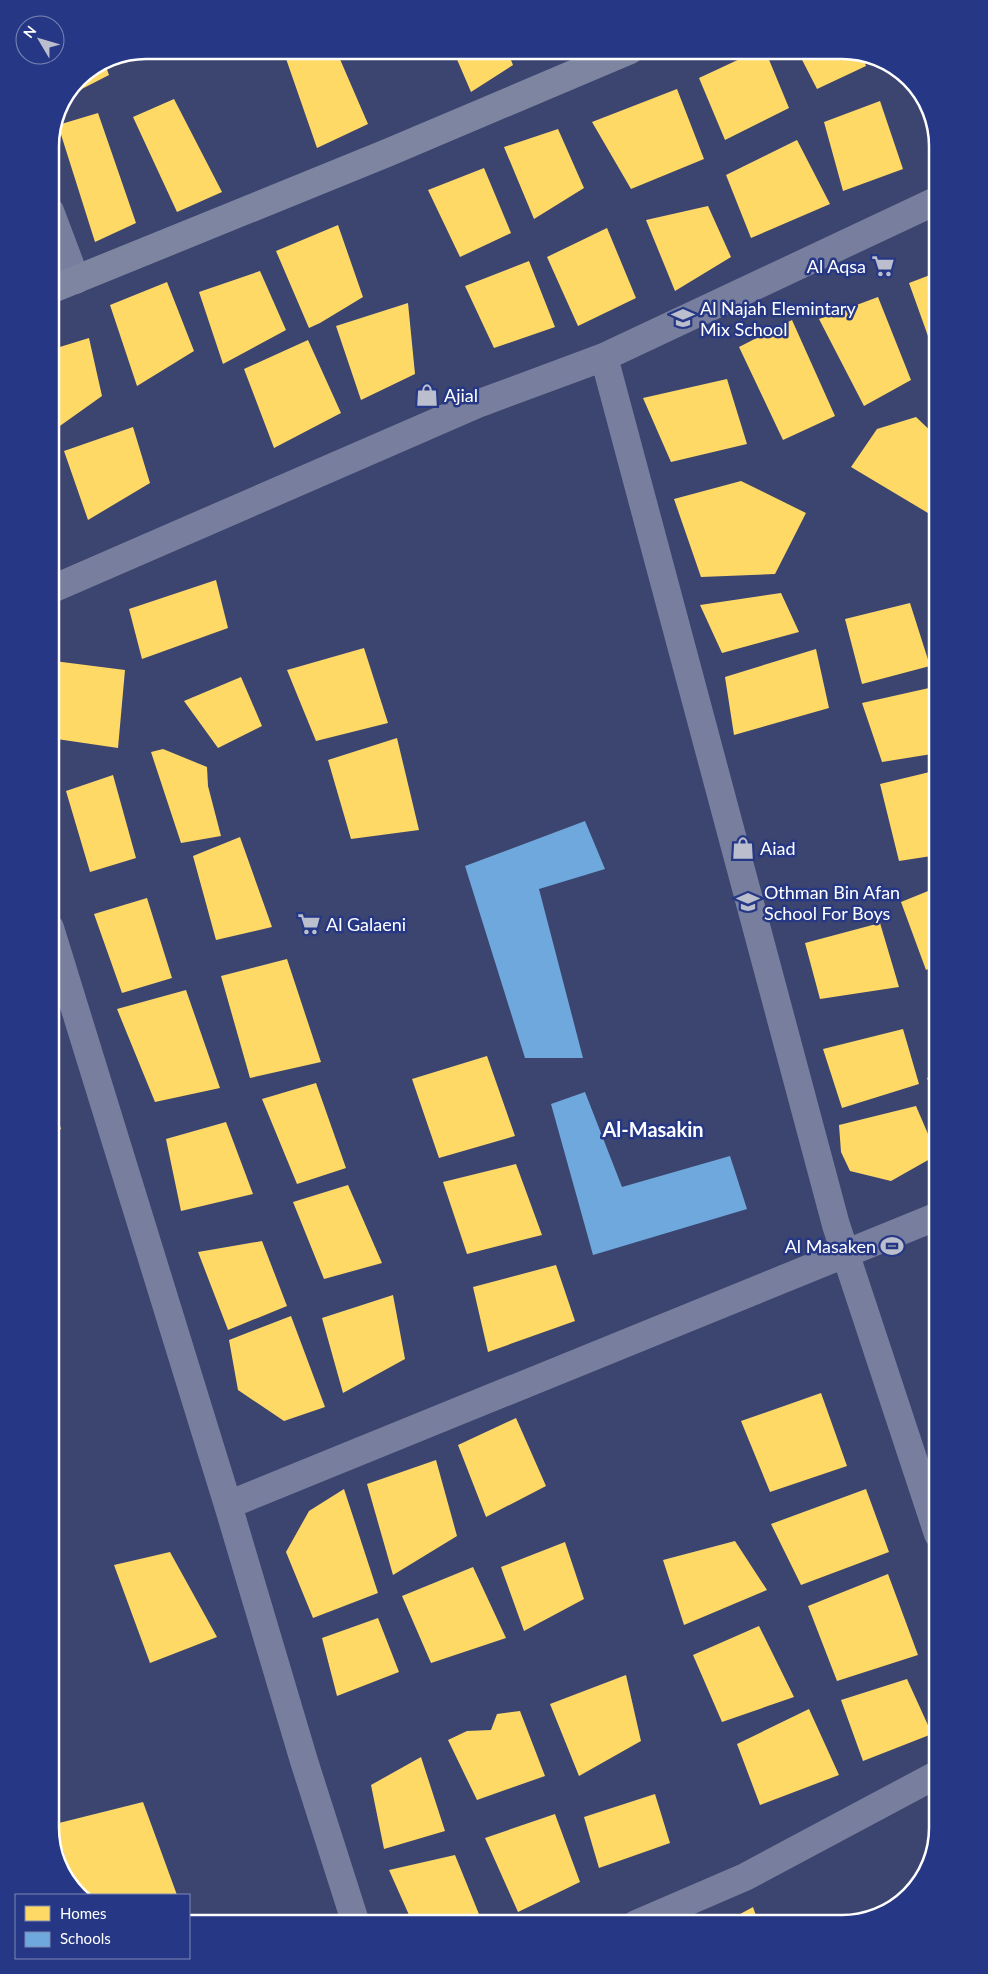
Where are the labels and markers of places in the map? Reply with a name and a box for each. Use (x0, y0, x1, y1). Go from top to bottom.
supermarket icon: Al Aqsa (870, 253, 896, 279)
place label: Al Aqsa (807, 255, 866, 277)
place label: Al Najah Elemintary Mix School (700, 297, 856, 340)
school or university icon: Al Najah Elemintary Mix School (670, 305, 696, 331)
shop icon: Ajial (414, 382, 440, 408)
place label: Ajial (444, 384, 478, 406)
shop icon: Aiad (730, 835, 756, 861)
place label: Aiad (760, 837, 796, 859)
place label: Othman Bin Afan School For Boys (764, 881, 900, 924)
school or university icon: Othman Bin Afan School For Boys (735, 889, 761, 915)
supermarket icon: Al Galaeni (296, 911, 322, 937)
place label: Al Galaeni (326, 913, 406, 935)
sports icon: Al Masaken (879, 1233, 905, 1259)
place label: Al Masaken (785, 1235, 876, 1257)

